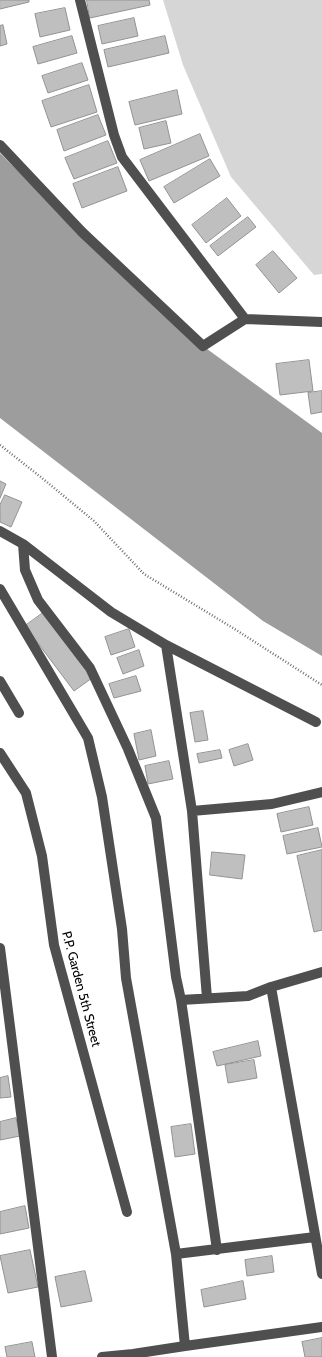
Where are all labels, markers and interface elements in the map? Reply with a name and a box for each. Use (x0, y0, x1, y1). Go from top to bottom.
street label: P.P. Garden 5th Street (58, 930, 104, 1048)

